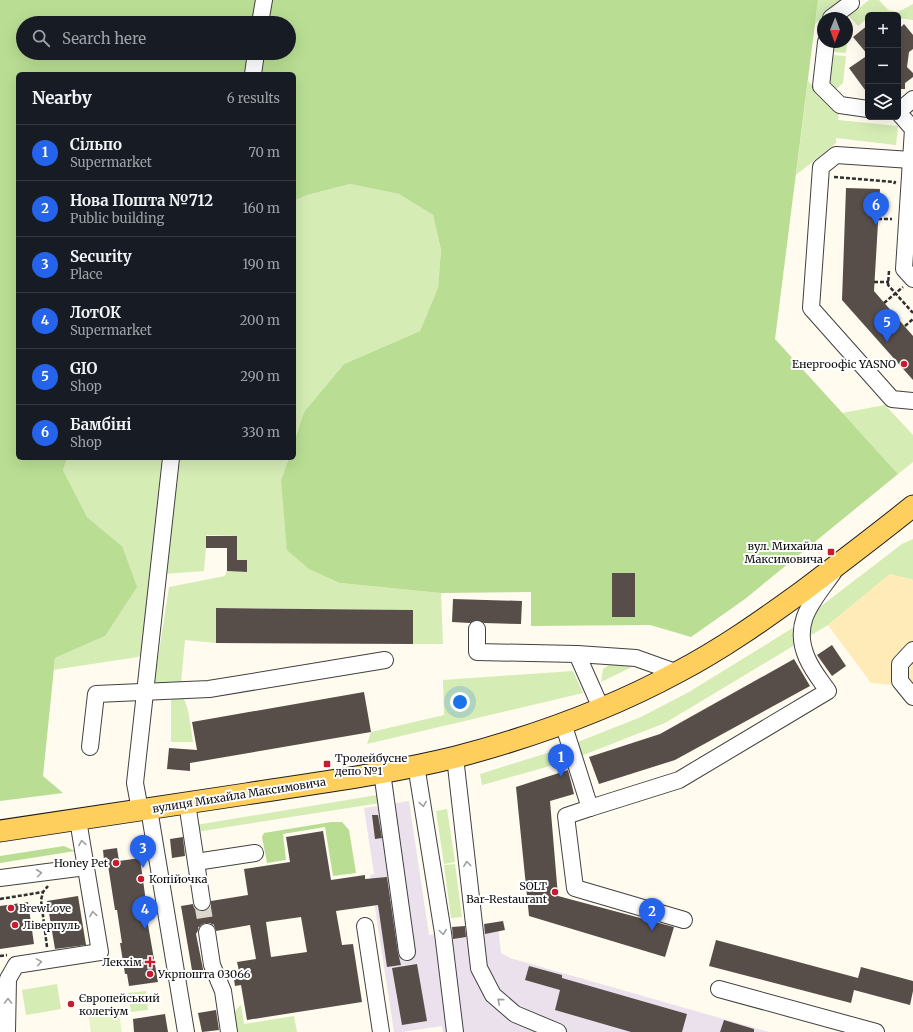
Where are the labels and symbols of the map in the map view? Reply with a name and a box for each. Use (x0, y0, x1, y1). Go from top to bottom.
north arrow (817, 12, 853, 48)
pin: 6 (863, 192, 889, 225)
pin: 5 (874, 309, 900, 342)
place label: Енергоофіс YASNO (792, 357, 896, 371)
marker: Енергоофіс YASNO (899, 359, 909, 369)
place label: вул. Михайла Максимовича (744, 539, 823, 566)
marker: вул. Михайла Максимовича (826, 547, 836, 557)
your location (450, 692, 470, 712)
pin: 1 (548, 744, 574, 777)
place label: Тролейбусне депо №1 (334, 751, 408, 778)
marker: Тролейбусне депо №1 (322, 759, 332, 769)
street label: вулиця Михайла Максимовича (151, 774, 327, 816)
one-way arrow (418, 801, 426, 807)
pin: 3 (130, 835, 156, 868)
one-way arrow (78, 840, 87, 846)
place label: Honey Pet (54, 856, 109, 870)
marker: Honey Pet (111, 858, 121, 868)
one-way arrow (463, 861, 472, 867)
one-way arrow (36, 868, 42, 877)
place label: Копійочка (149, 872, 207, 886)
marker: Копійочка (136, 874, 146, 884)
place label: SOLT Bar-Restaurant (466, 879, 548, 906)
marker: SOLT Bar-Restaurant (550, 887, 560, 897)
pin: 4 (132, 896, 158, 929)
pin: 2 (639, 898, 665, 931)
place label: BrewLove (19, 901, 71, 915)
marker: BrewLove (6, 903, 16, 913)
one-way arrow (89, 910, 98, 917)
place label: Ліверпуль (23, 918, 80, 932)
marker: Ліверпуль (10, 920, 20, 930)
one-way arrow (438, 929, 447, 935)
place label: Лекхім (102, 955, 142, 969)
marker: Лекхім (145, 957, 155, 967)
one-way arrow (36, 958, 42, 967)
place label: Укрпошта 03066 (157, 967, 251, 981)
marker: Укрпошта 03066 (145, 969, 155, 979)
place label: Європейський колегіум (79, 991, 160, 1018)
one-way arrow (4, 998, 12, 1004)
marker: Європейський колегіум (66, 999, 76, 1009)
one-way arrow (497, 999, 504, 1006)

